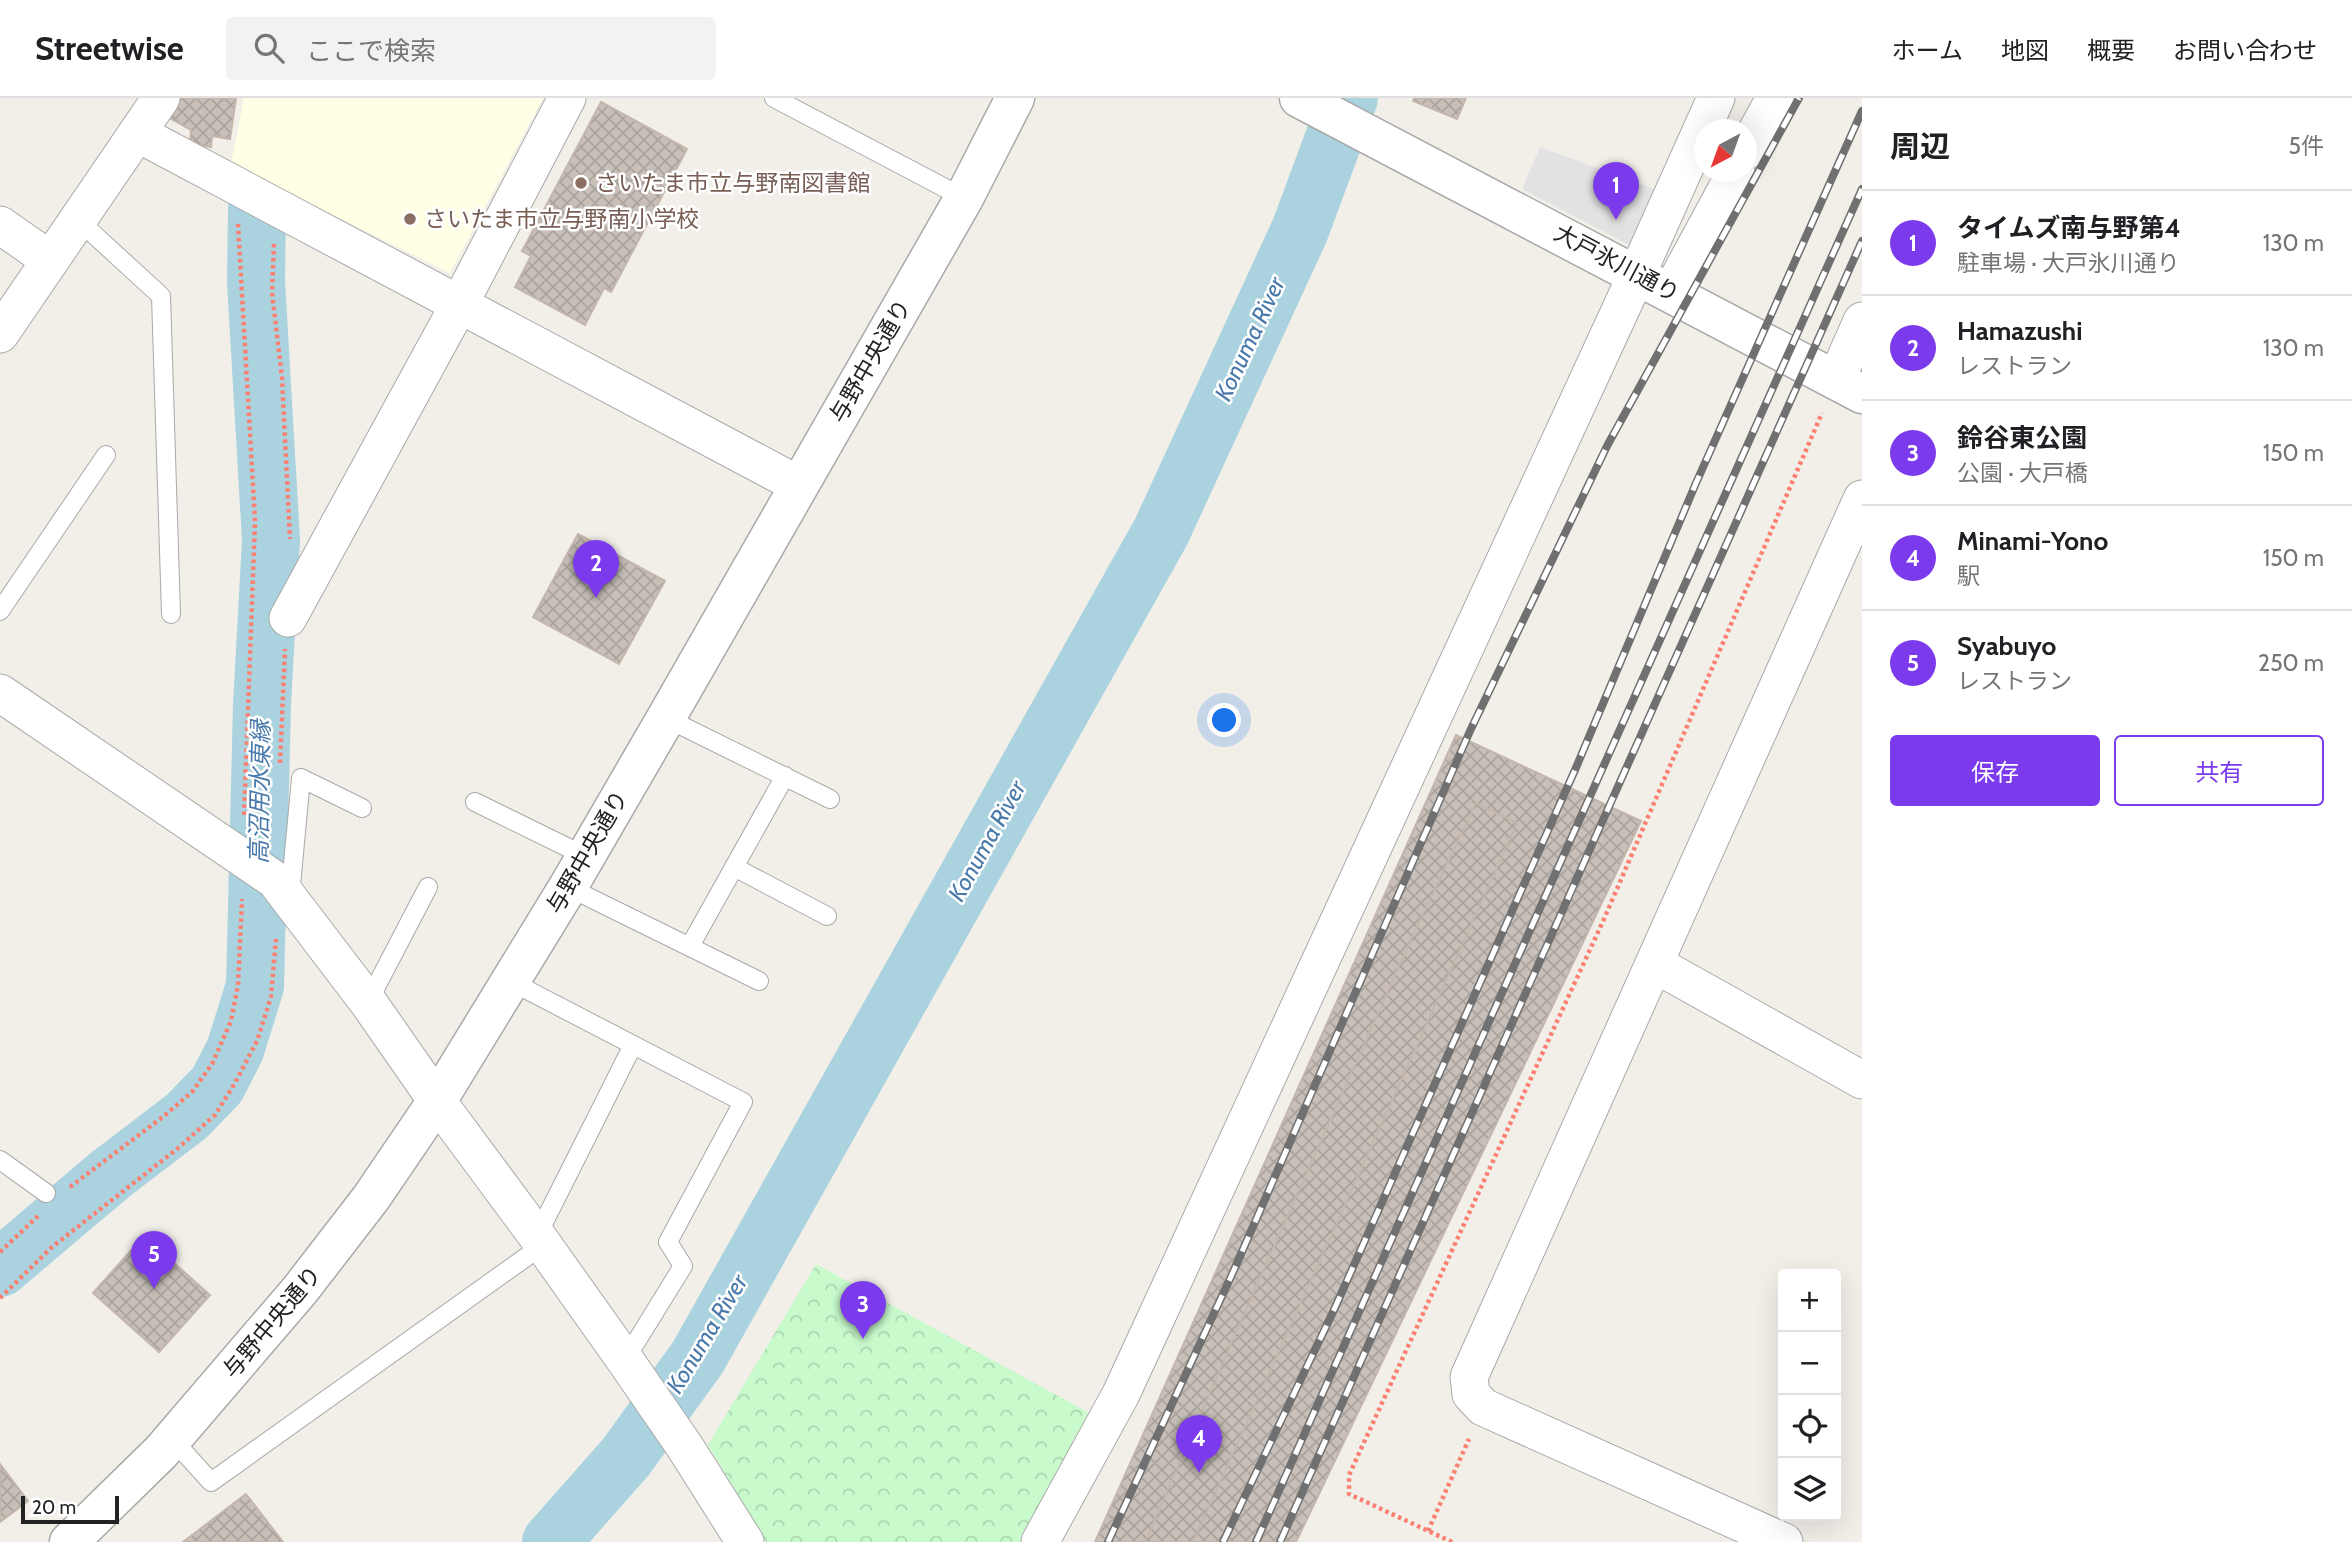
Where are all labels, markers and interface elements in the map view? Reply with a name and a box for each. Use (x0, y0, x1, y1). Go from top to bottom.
search box (226, 17, 716, 80)
text: Streetwise (35, 28, 184, 68)
icon: search (250, 29, 288, 67)
text: ここで検索 (306, 35, 436, 67)
text: ホーム (1892, 36, 1963, 65)
text: 地図 (2001, 36, 2049, 65)
text: 概要 (2087, 36, 2135, 65)
text: お問い合わせ (2173, 36, 2317, 65)
north arrow (1694, 119, 1757, 182)
text: 周辺 (1890, 128, 1950, 165)
text: 5件 (2289, 132, 2324, 160)
pin: 1 (1593, 162, 1639, 220)
place label: さいたま市立与野南図書館 (595, 169, 870, 197)
marker: さいたま市立与野南図書館 (573, 175, 589, 191)
place label: さいたま市立与野南小学校 (424, 205, 699, 233)
marker: さいたま市立与野南小学校 (402, 211, 418, 227)
text: タイムズ南与野第4 (1957, 212, 2181, 244)
street label: 大戸氷川通り (1550, 218, 1684, 308)
text: 1 (1909, 229, 1917, 257)
text: 130 m (2263, 229, 2324, 257)
text: 駐車場 · 大戸氷川通り (1957, 249, 2180, 277)
water label: Konuma River (1208, 271, 1292, 405)
street label: 与野中央通り (823, 294, 917, 428)
text: Hamazushi (1957, 315, 2082, 347)
text: 2 (1907, 334, 1919, 362)
text: 130 m (2263, 334, 2324, 362)
text: レストラン (1957, 352, 2072, 380)
text: 鈴谷東公園 (1957, 422, 2087, 454)
text: 3 (1907, 439, 1919, 467)
text: 150 m (2263, 439, 2324, 467)
text: 公園 · 大戸橋 (1957, 459, 2088, 487)
text: Minami-Yono (1957, 525, 2108, 557)
pin: 2 (573, 540, 619, 598)
text: 4 (1906, 544, 1920, 572)
text: 150 m (2263, 544, 2324, 572)
text: 駅 (1957, 562, 1980, 590)
text: Syabuyo (1957, 630, 2056, 662)
text: 5 (1907, 649, 1919, 677)
text: 250 m (2258, 649, 2324, 677)
text: レストラン (1957, 667, 2072, 695)
your location (1207, 703, 1241, 737)
water label: 高沼用水東縁 (244, 717, 275, 864)
button: 保存 (1890, 735, 2100, 806)
button: 共有 (2114, 735, 2324, 806)
water label: Konuma River (942, 774, 1032, 906)
street label: 与野中央通り (540, 785, 634, 919)
pin: 5 (131, 1231, 177, 1289)
street label: 与野中央通り (217, 1260, 327, 1384)
water label: Konuma River (660, 1268, 754, 1398)
map controls (1778, 1269, 1841, 1521)
button: + (1778, 1269, 1841, 1332)
pin: 3 (840, 1281, 886, 1339)
button: − (1778, 1332, 1841, 1395)
button: locate (1778, 1395, 1841, 1458)
pin: 4 (1176, 1415, 1222, 1473)
button: layers (1778, 1458, 1841, 1521)
scale bar (21, 1493, 119, 1525)
text: 20 m (32, 1496, 76, 1519)

